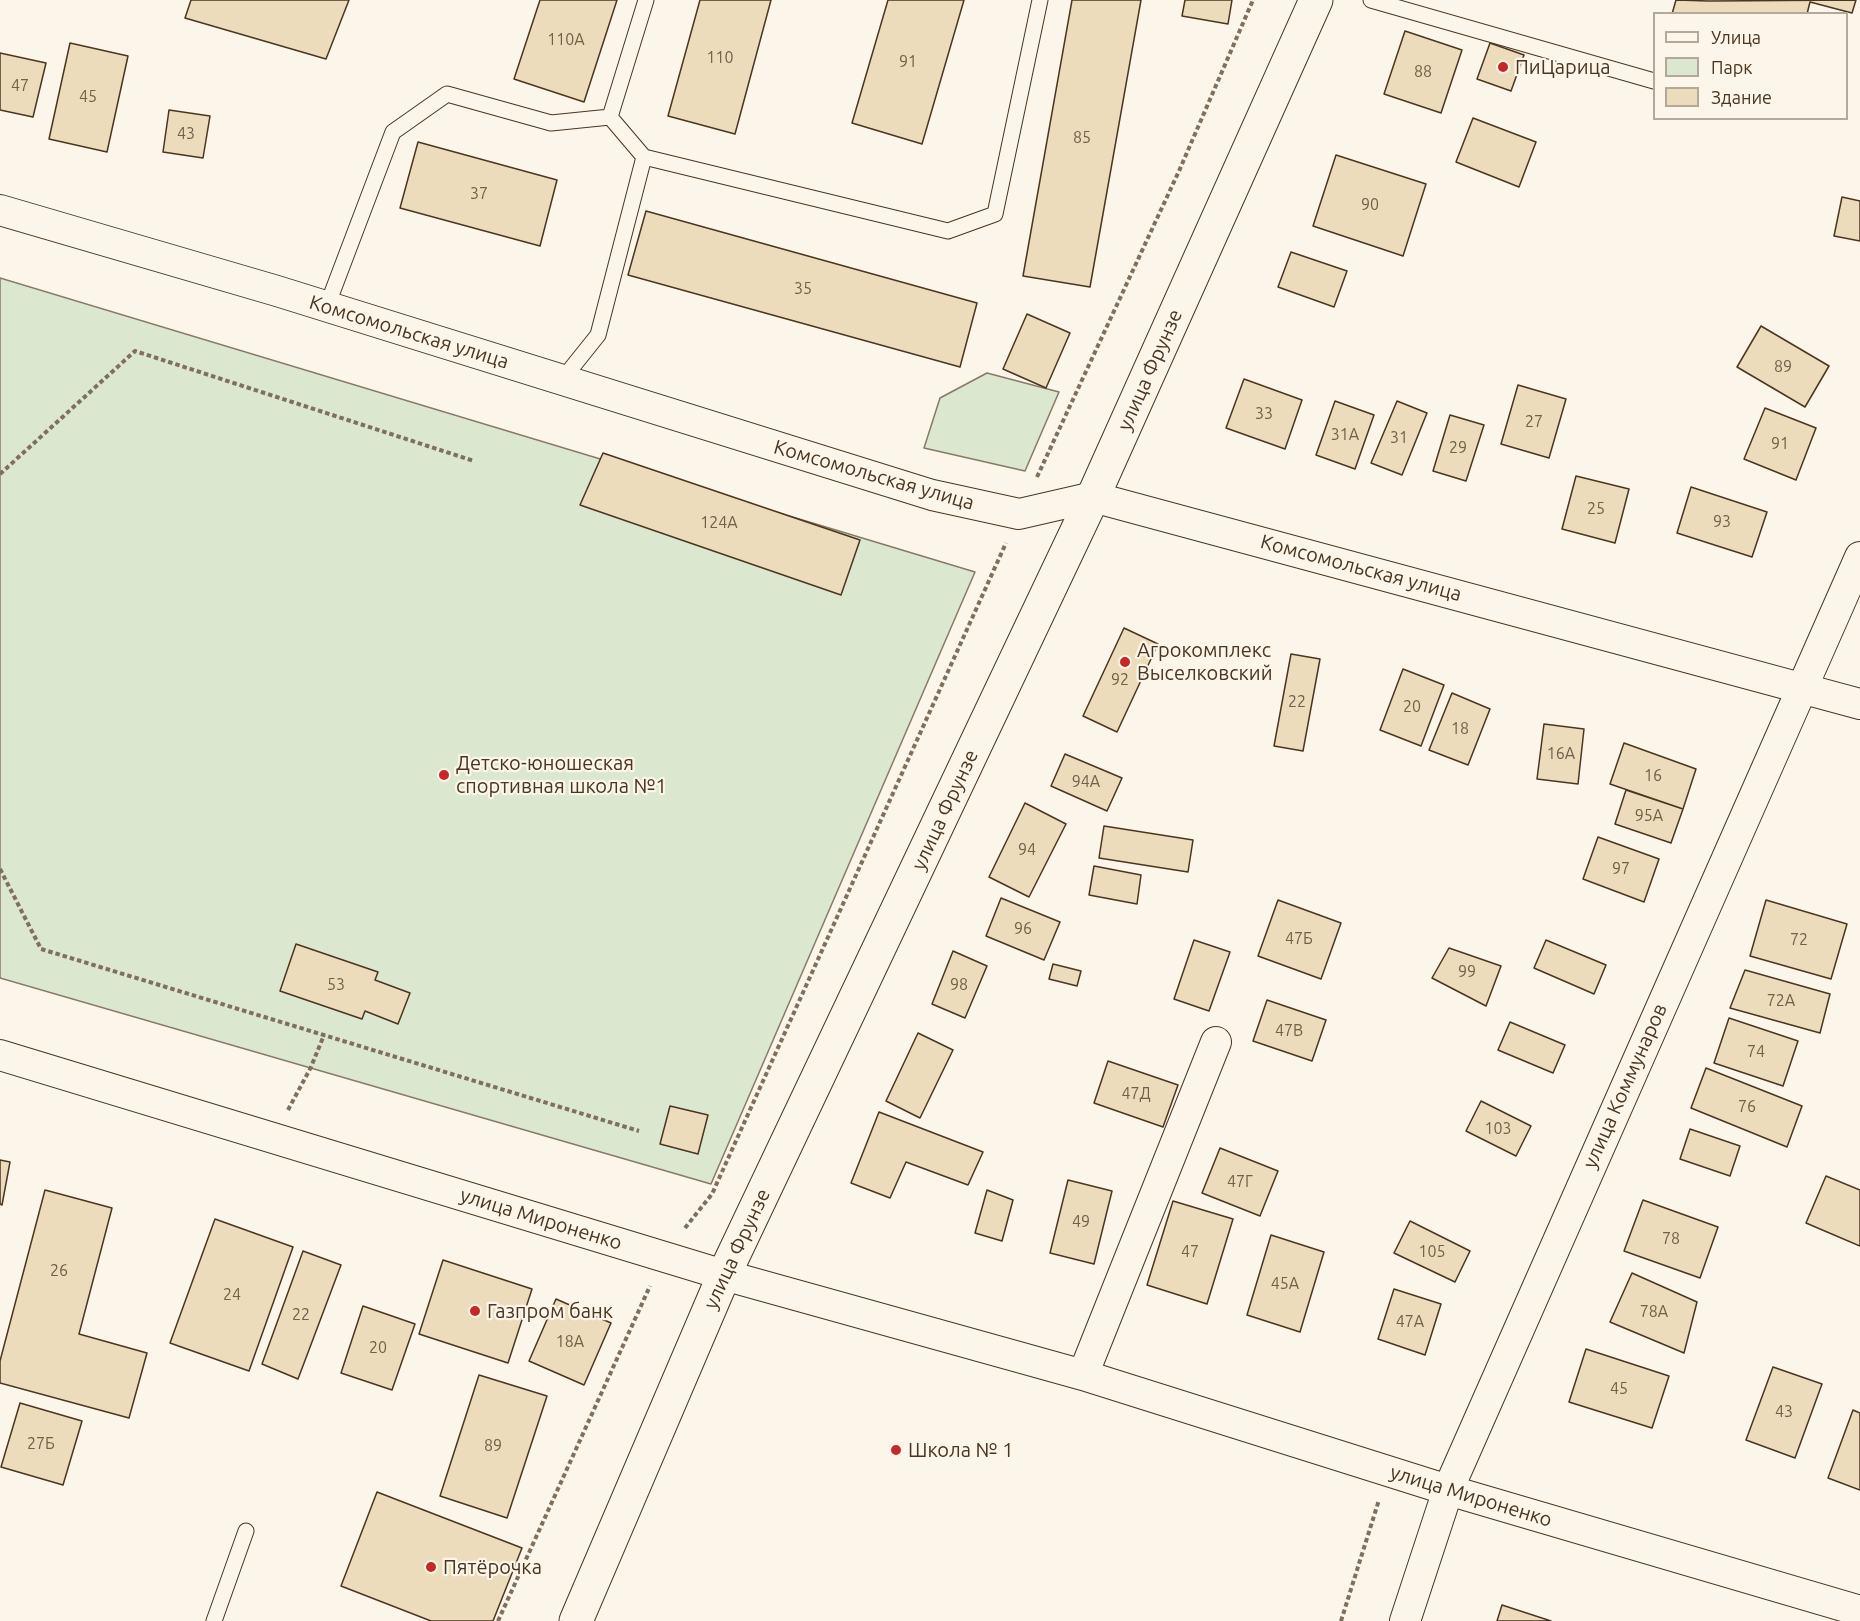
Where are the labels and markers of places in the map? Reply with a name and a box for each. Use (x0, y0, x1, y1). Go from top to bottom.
place label: ПиЦарица (1515, 55, 1610, 79)
marker: ПиЦарица (1496, 60, 1510, 74)
place label: Агрокомплекс Выселковский (1137, 638, 1273, 685)
marker: Агрокомплекс Выселковский (1118, 655, 1132, 669)
place label: Детско-юношеская спортивная школа №1 (456, 751, 667, 798)
marker: Детско-юношеская спортивная школа №1 (437, 768, 451, 782)
place label: Газпром банк (487, 1299, 613, 1323)
marker: Газпром банк (468, 1304, 482, 1318)
place label: Школа № 1 (908, 1438, 1013, 1462)
marker: Школа № 1 (889, 1443, 903, 1457)
place label: Пятёрочка (443, 1555, 542, 1579)
marker: Пятёрочка (424, 1560, 438, 1574)

